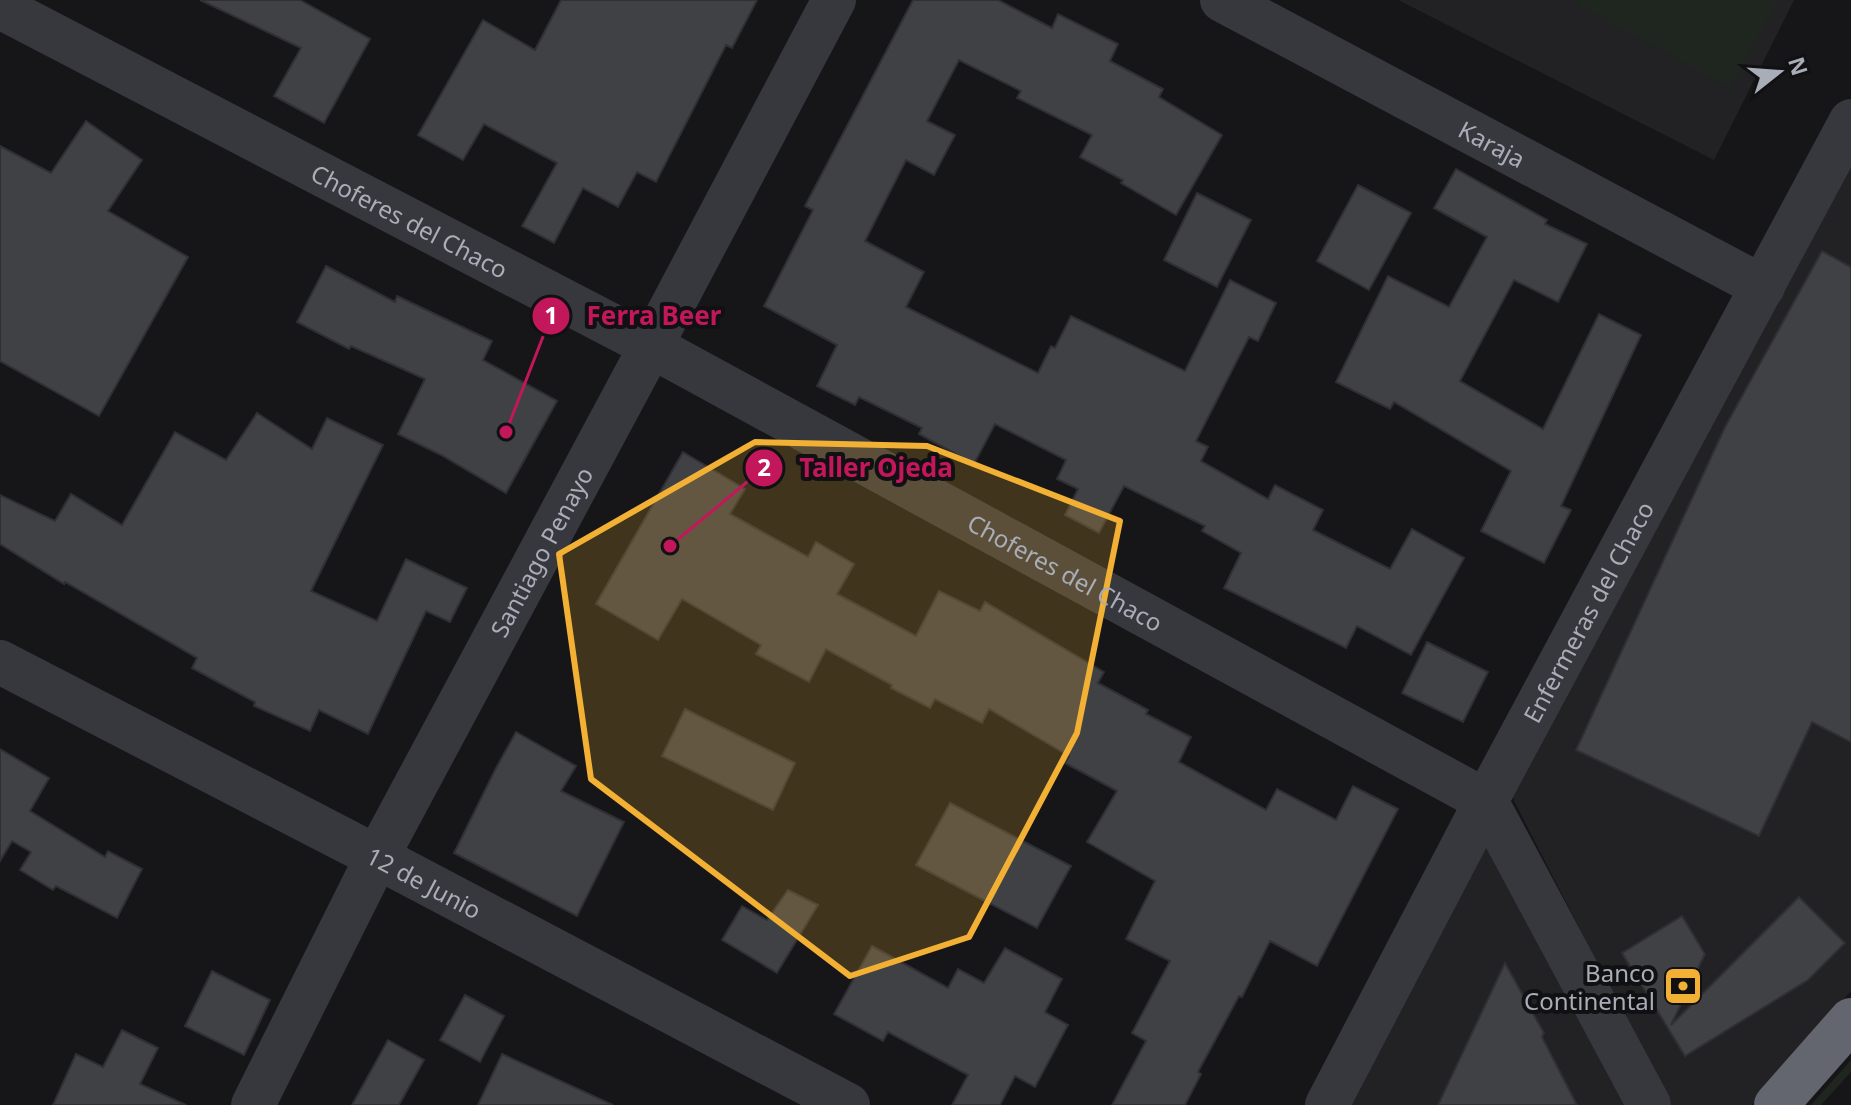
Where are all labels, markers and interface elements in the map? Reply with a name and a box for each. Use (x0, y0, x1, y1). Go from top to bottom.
north arrow (1739, 32, 1819, 112)
text: N (1782, 53, 1816, 79)
street label: Karaja (1453, 112, 1531, 175)
street label: Choferes del Chaco (306, 156, 514, 285)
callout: Ferra Beer (531, 291, 738, 341)
text: Ferra Beer (587, 297, 722, 333)
text: 1 (544, 298, 558, 331)
callout: Taller Ojeda (744, 443, 969, 493)
text: Taller Ojeda (799, 449, 953, 485)
text: 2 (757, 450, 771, 483)
street label: Santiago Penayo (482, 461, 600, 642)
street label: Enfermeras del Chaco (1515, 495, 1661, 728)
street label: Choferes del Chaco (962, 505, 1169, 638)
street label: 12 de Junio (361, 838, 487, 926)
place label: Banco Continental (1524, 956, 1655, 1017)
bank icon: Banco Continental (1662, 965, 1704, 1007)

